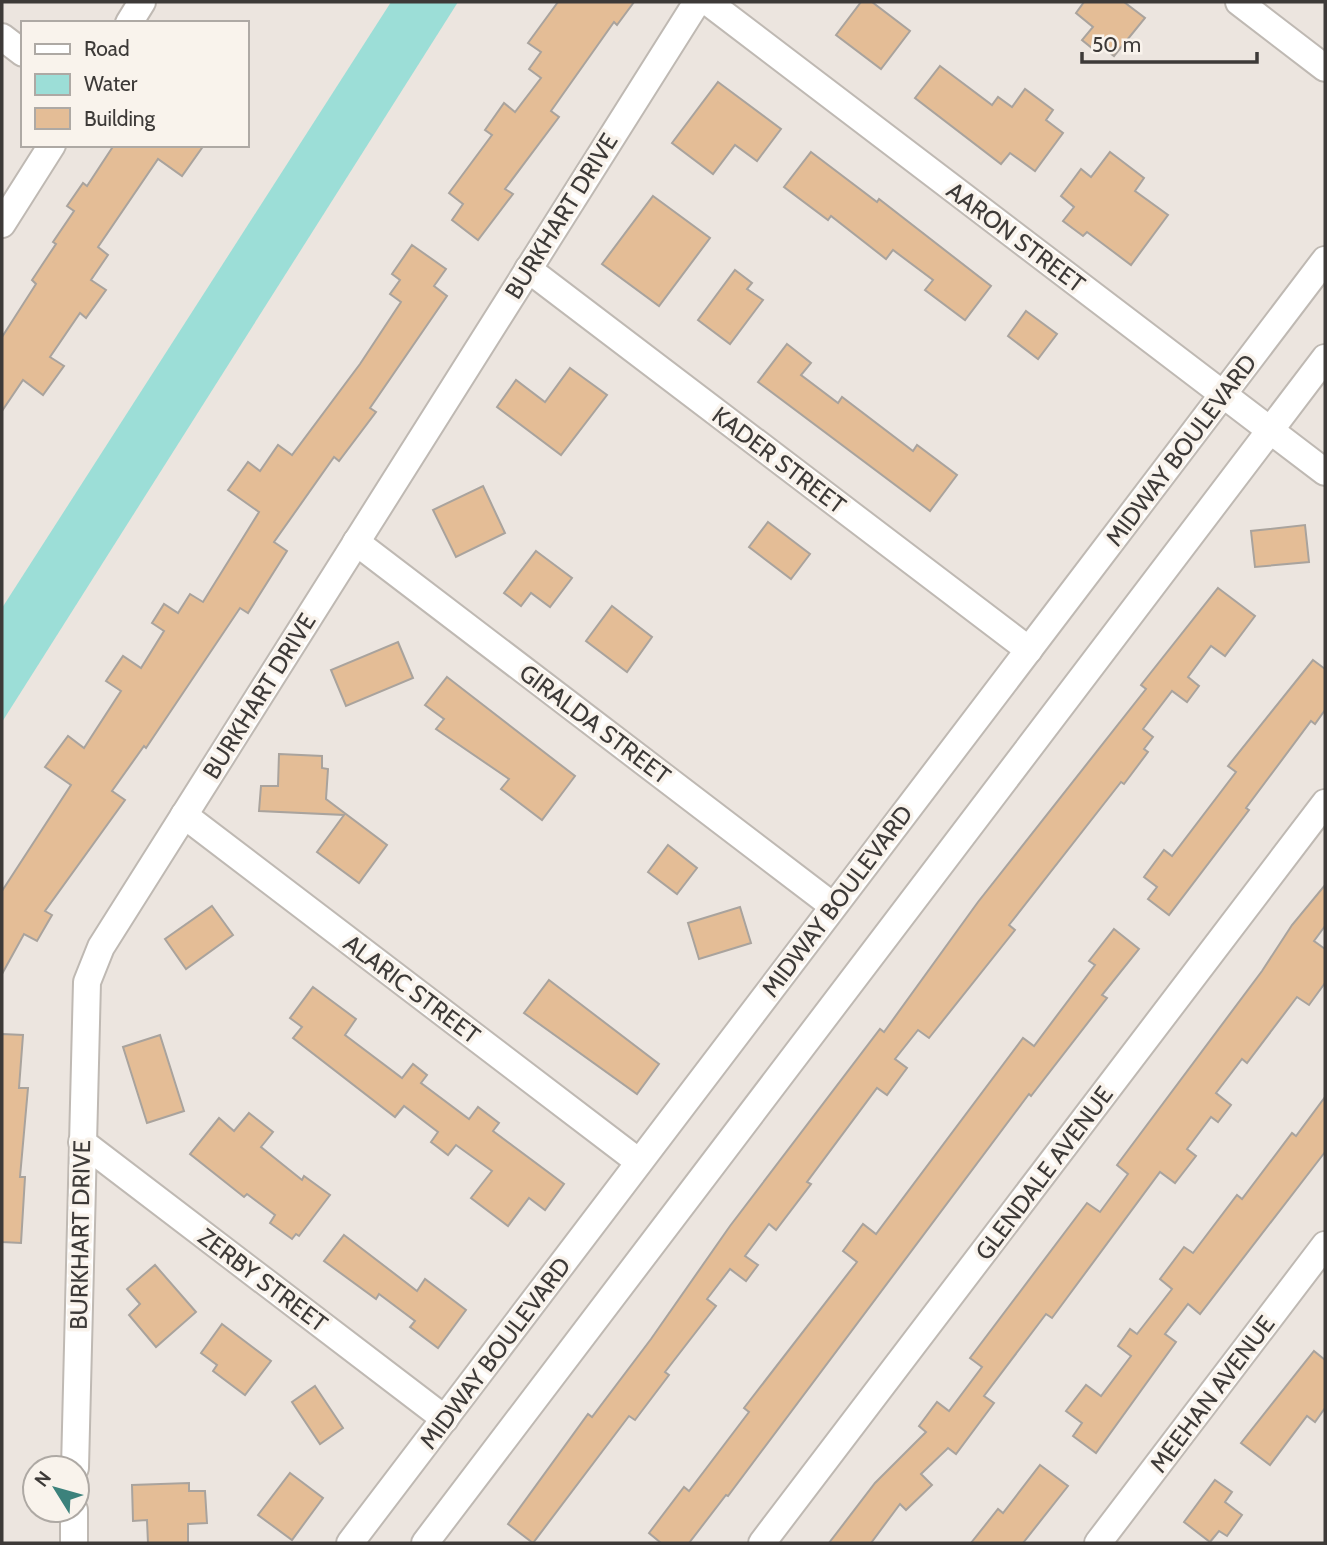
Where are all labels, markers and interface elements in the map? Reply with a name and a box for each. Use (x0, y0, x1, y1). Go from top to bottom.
legend (21, 21, 248, 147)
scale bar (1082, 21, 1257, 65)
text: 50 m (1092, 32, 1141, 57)
text: Road (84, 36, 130, 61)
text: Water (84, 71, 138, 96)
text: Building (84, 106, 156, 131)
street label: BURKHART DRIVE (498, 128, 624, 304)
street label: AARON STREET (941, 176, 1091, 298)
street label: MIDWAY BOULEVARD (1099, 348, 1263, 552)
street label: KADER STREET (707, 400, 852, 520)
street label: BURKHART DRIVE (196, 608, 322, 784)
street label: GIRALDA STREET (514, 658, 676, 790)
street label: MIDWAY BOULEVARD (755, 799, 919, 1003)
street label: ALARIC STREET (338, 928, 486, 1050)
street label: GLENDALE AVENUE (969, 1080, 1119, 1266)
street label: BURKHART DRIVE (64, 1140, 96, 1330)
street label: ZERBY STREET (193, 1222, 333, 1338)
street label: MIDWAY BOULEVARD (413, 1251, 577, 1455)
street label: MEEHAN AVENUE (1144, 1310, 1280, 1478)
north arrow (21, 1454, 91, 1524)
text: N (30, 1467, 56, 1491)

